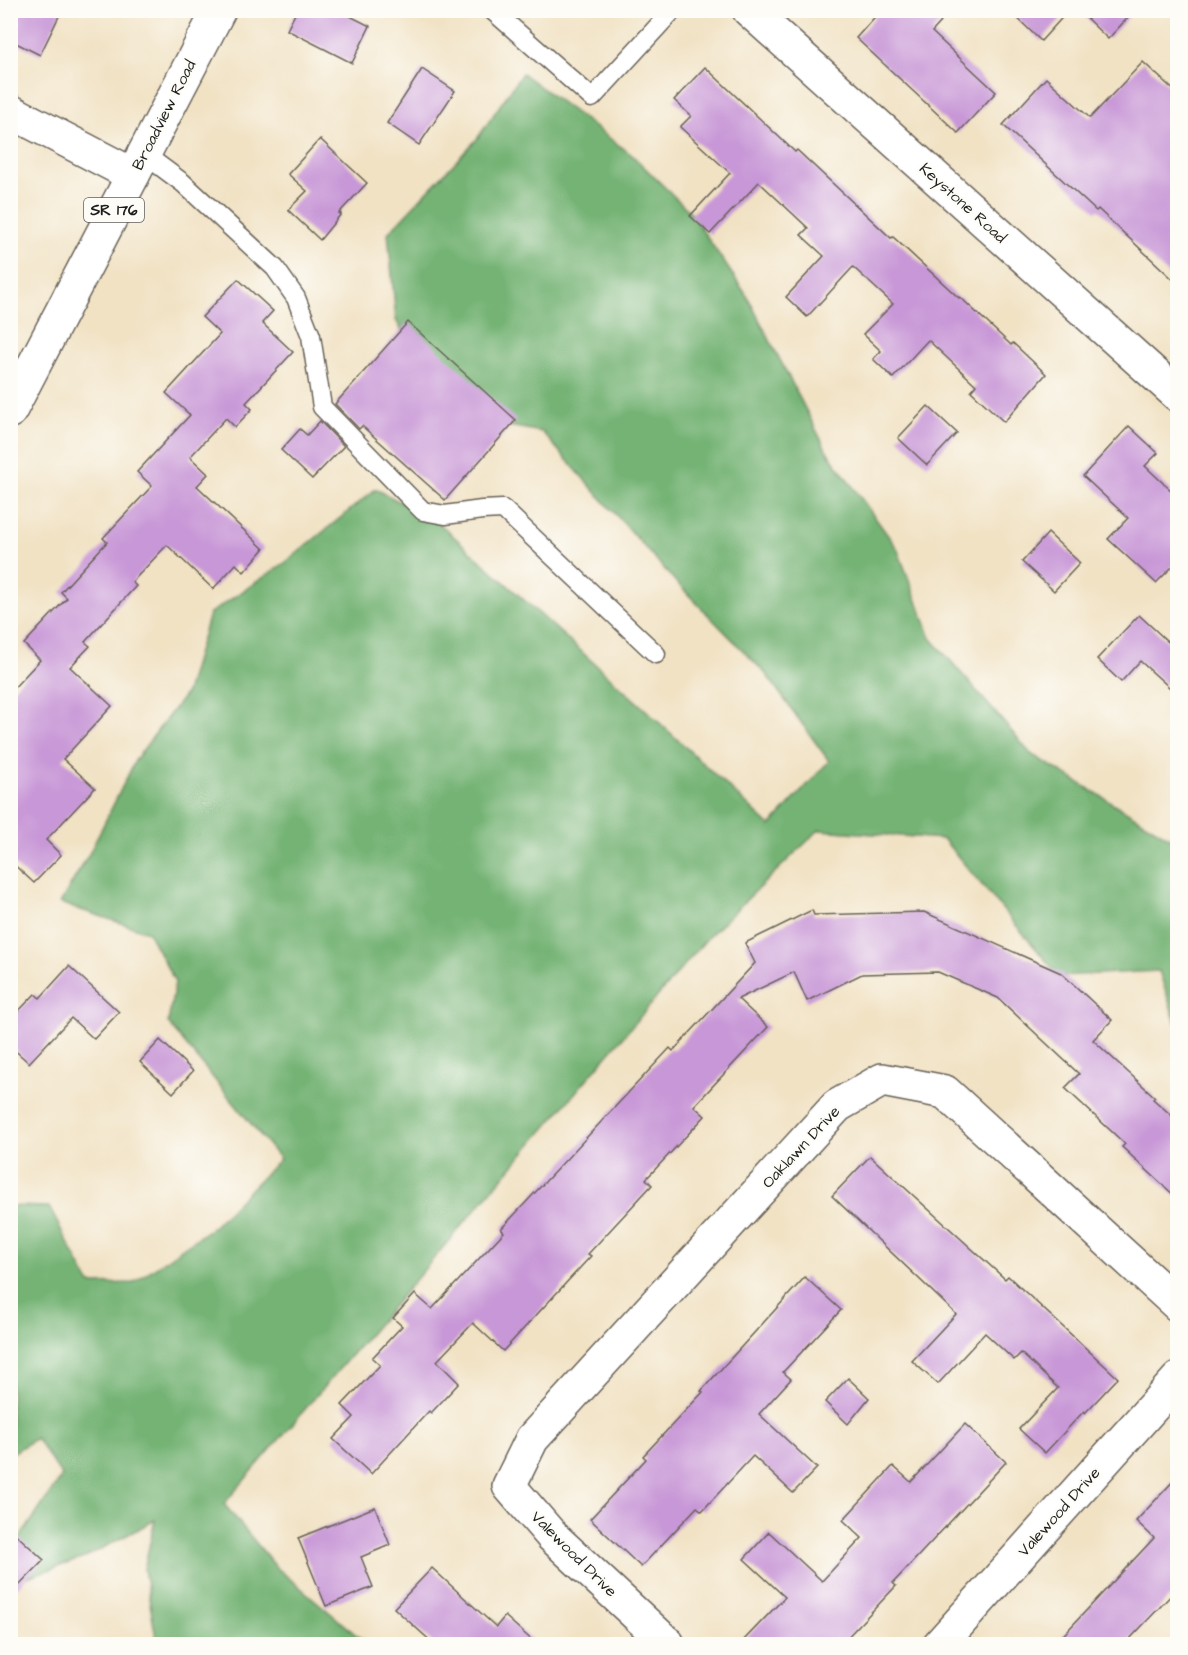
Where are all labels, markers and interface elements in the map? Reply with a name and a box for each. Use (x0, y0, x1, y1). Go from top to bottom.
street label: Broadview Road (127, 56, 201, 174)
street label: Keystone Road (914, 158, 1011, 249)
road number: SR 176 (84, 198, 144, 222)
street label: Oaklawn Drive (757, 1101, 845, 1193)
street label: Valewood Drive (1013, 1462, 1105, 1562)
street label: Valewood Drive (526, 1506, 622, 1602)

